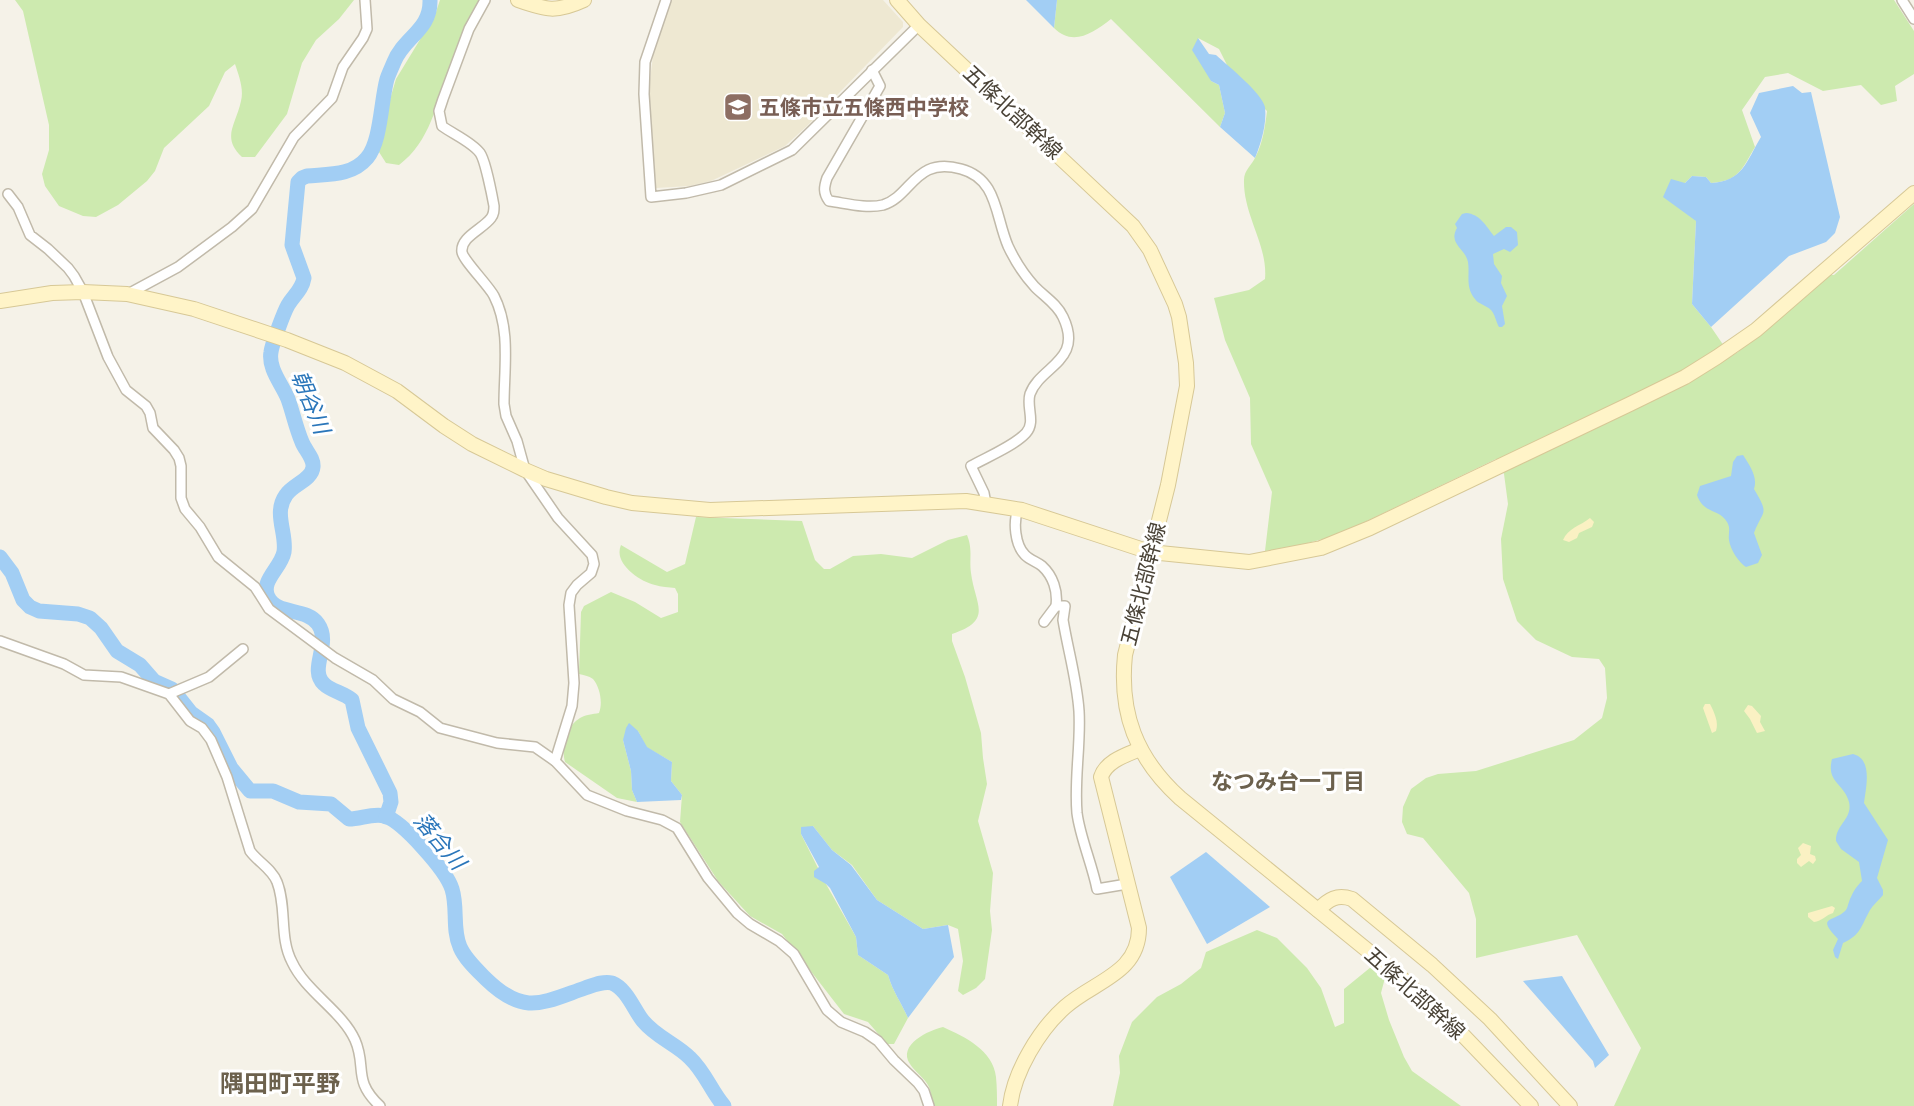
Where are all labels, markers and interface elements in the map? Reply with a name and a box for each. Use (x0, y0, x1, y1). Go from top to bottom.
street label: 五條北部幹線 (958, 59, 1068, 165)
school or university icon: 五條市立五條西中学校 (722, 91, 754, 123)
place label: 五條市立五條西中学校 (759, 94, 969, 121)
water label: 朝谷川 (286, 366, 337, 440)
street label: 五條北部幹線 (1115, 520, 1171, 648)
district label: なつみ台一丁目 (1211, 767, 1365, 795)
water label: 落合川 (408, 807, 473, 877)
street label: 五條北部幹線 (1359, 941, 1471, 1045)
district label: 隅田町平野 (220, 1068, 340, 1099)

